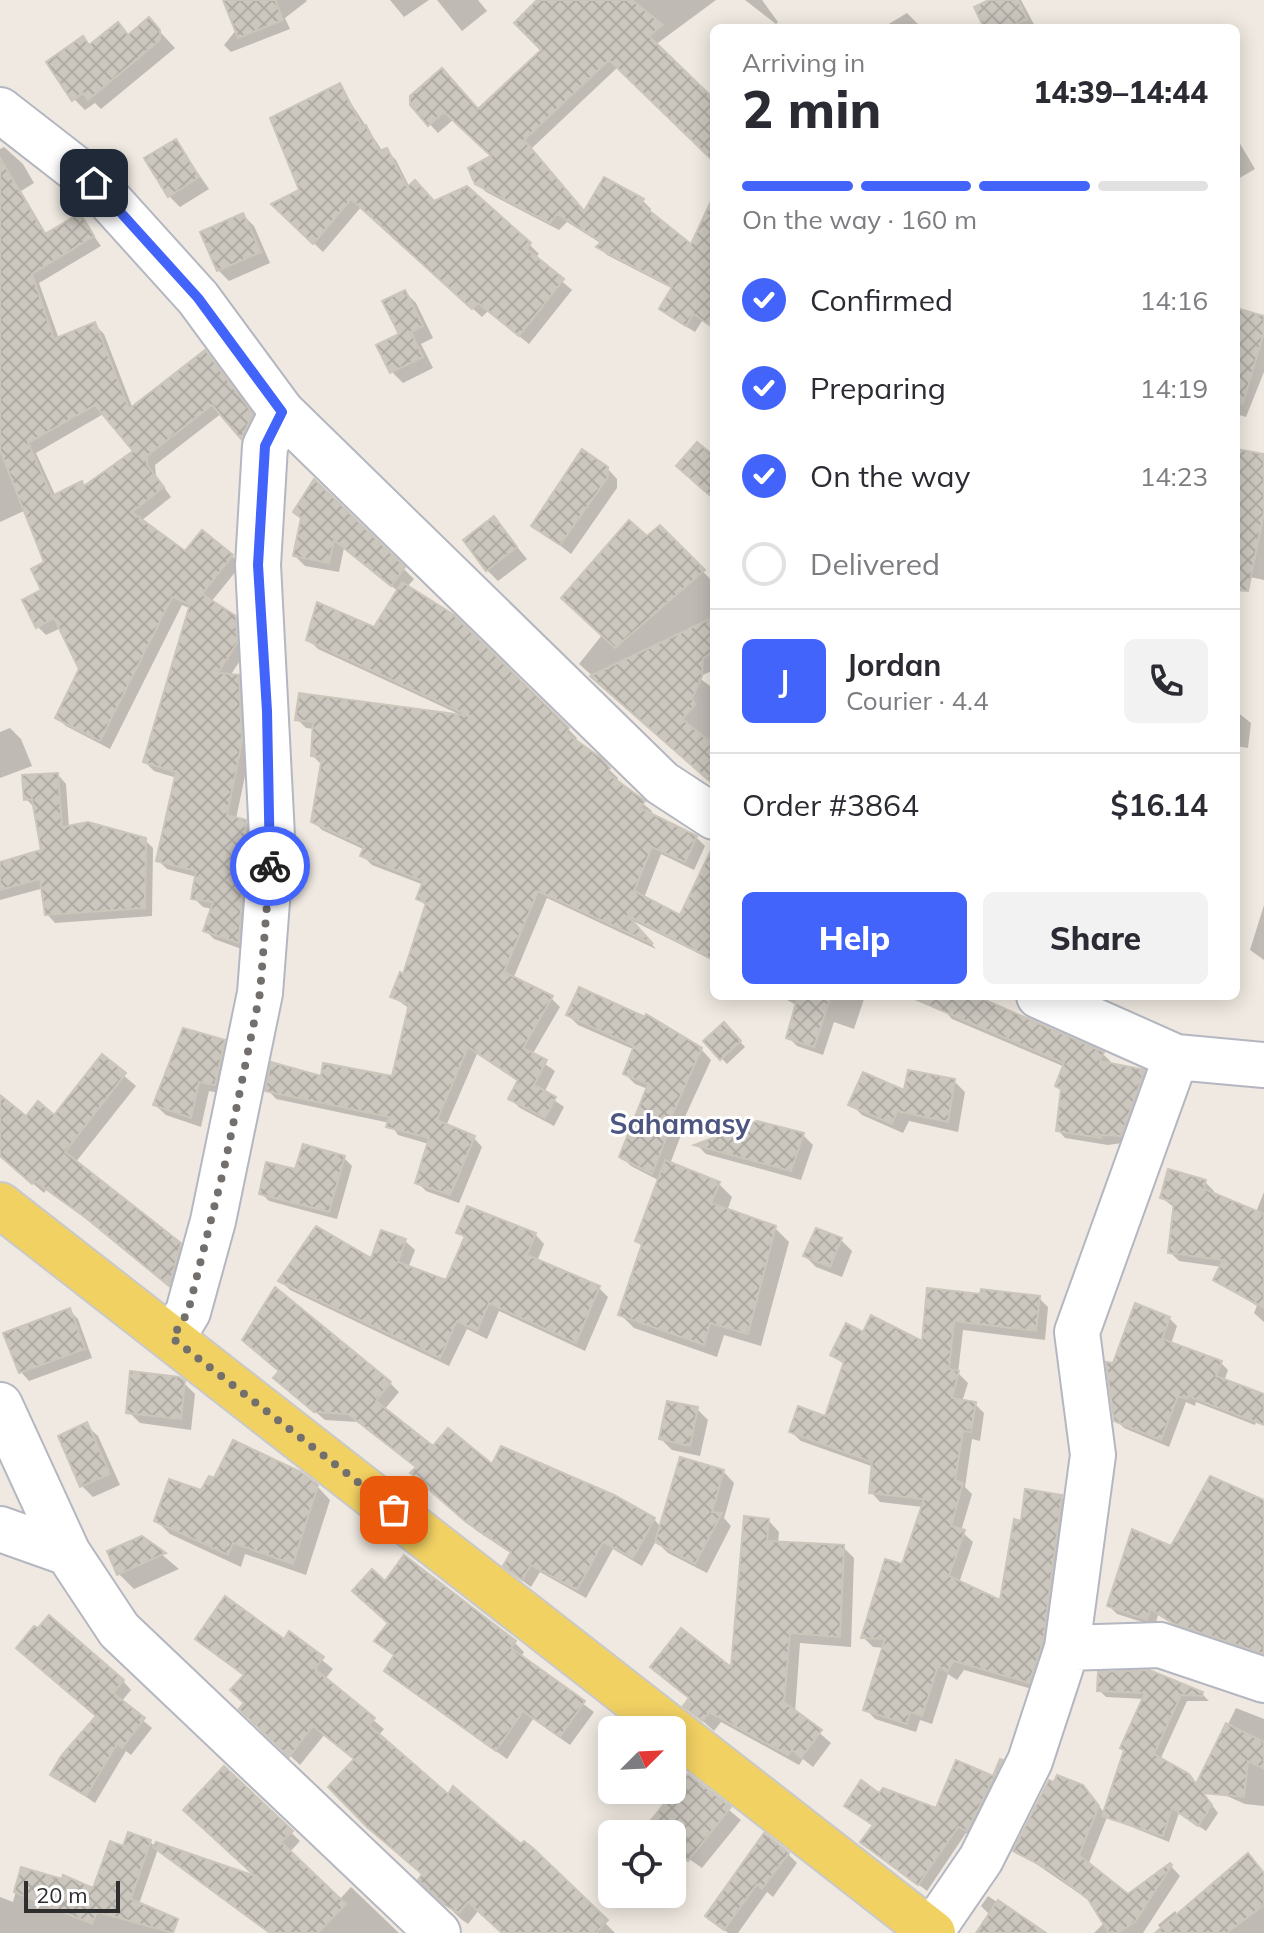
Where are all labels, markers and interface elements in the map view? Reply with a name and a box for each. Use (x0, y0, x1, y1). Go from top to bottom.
text: Arriving in (742, 46, 865, 79)
text: 14:39–14:44 (1033, 73, 1208, 111)
text: 2 min (742, 76, 881, 141)
pin (60, 149, 128, 217)
icon: home (72, 161, 116, 205)
text: On the way · 160 m (742, 203, 977, 236)
icon: check (742, 278, 786, 322)
text: Confirmed (810, 281, 953, 319)
text: 14:16 (1140, 284, 1208, 317)
icon: check (742, 366, 786, 410)
text: Preparing (810, 369, 946, 407)
text: 14:19 (1140, 372, 1208, 405)
icon: check (742, 454, 786, 498)
text: On the way (810, 457, 970, 495)
text: 14:23 (1140, 460, 1208, 493)
text: Delivered (810, 545, 940, 583)
button: phone (1124, 639, 1208, 723)
text: Jordan (846, 646, 941, 684)
text: J (779, 662, 789, 700)
text: Courier · 4.4 (846, 684, 989, 717)
text: Order #3864 (742, 786, 919, 824)
text: $16.14 (1111, 786, 1208, 824)
courier (230, 826, 310, 906)
icon: bike (248, 844, 292, 888)
button: Help (742, 892, 967, 984)
button: Share (983, 892, 1208, 984)
district label: Sahamasy (609, 1106, 751, 1141)
pin (360, 1476, 428, 1544)
icon: bag (372, 1488, 416, 1532)
north arrow (598, 1716, 686, 1804)
map controls (598, 1716, 686, 1908)
button: locate (598, 1820, 686, 1908)
scale bar (24, 1877, 120, 1913)
text: 20 m (36, 1881, 87, 1909)

